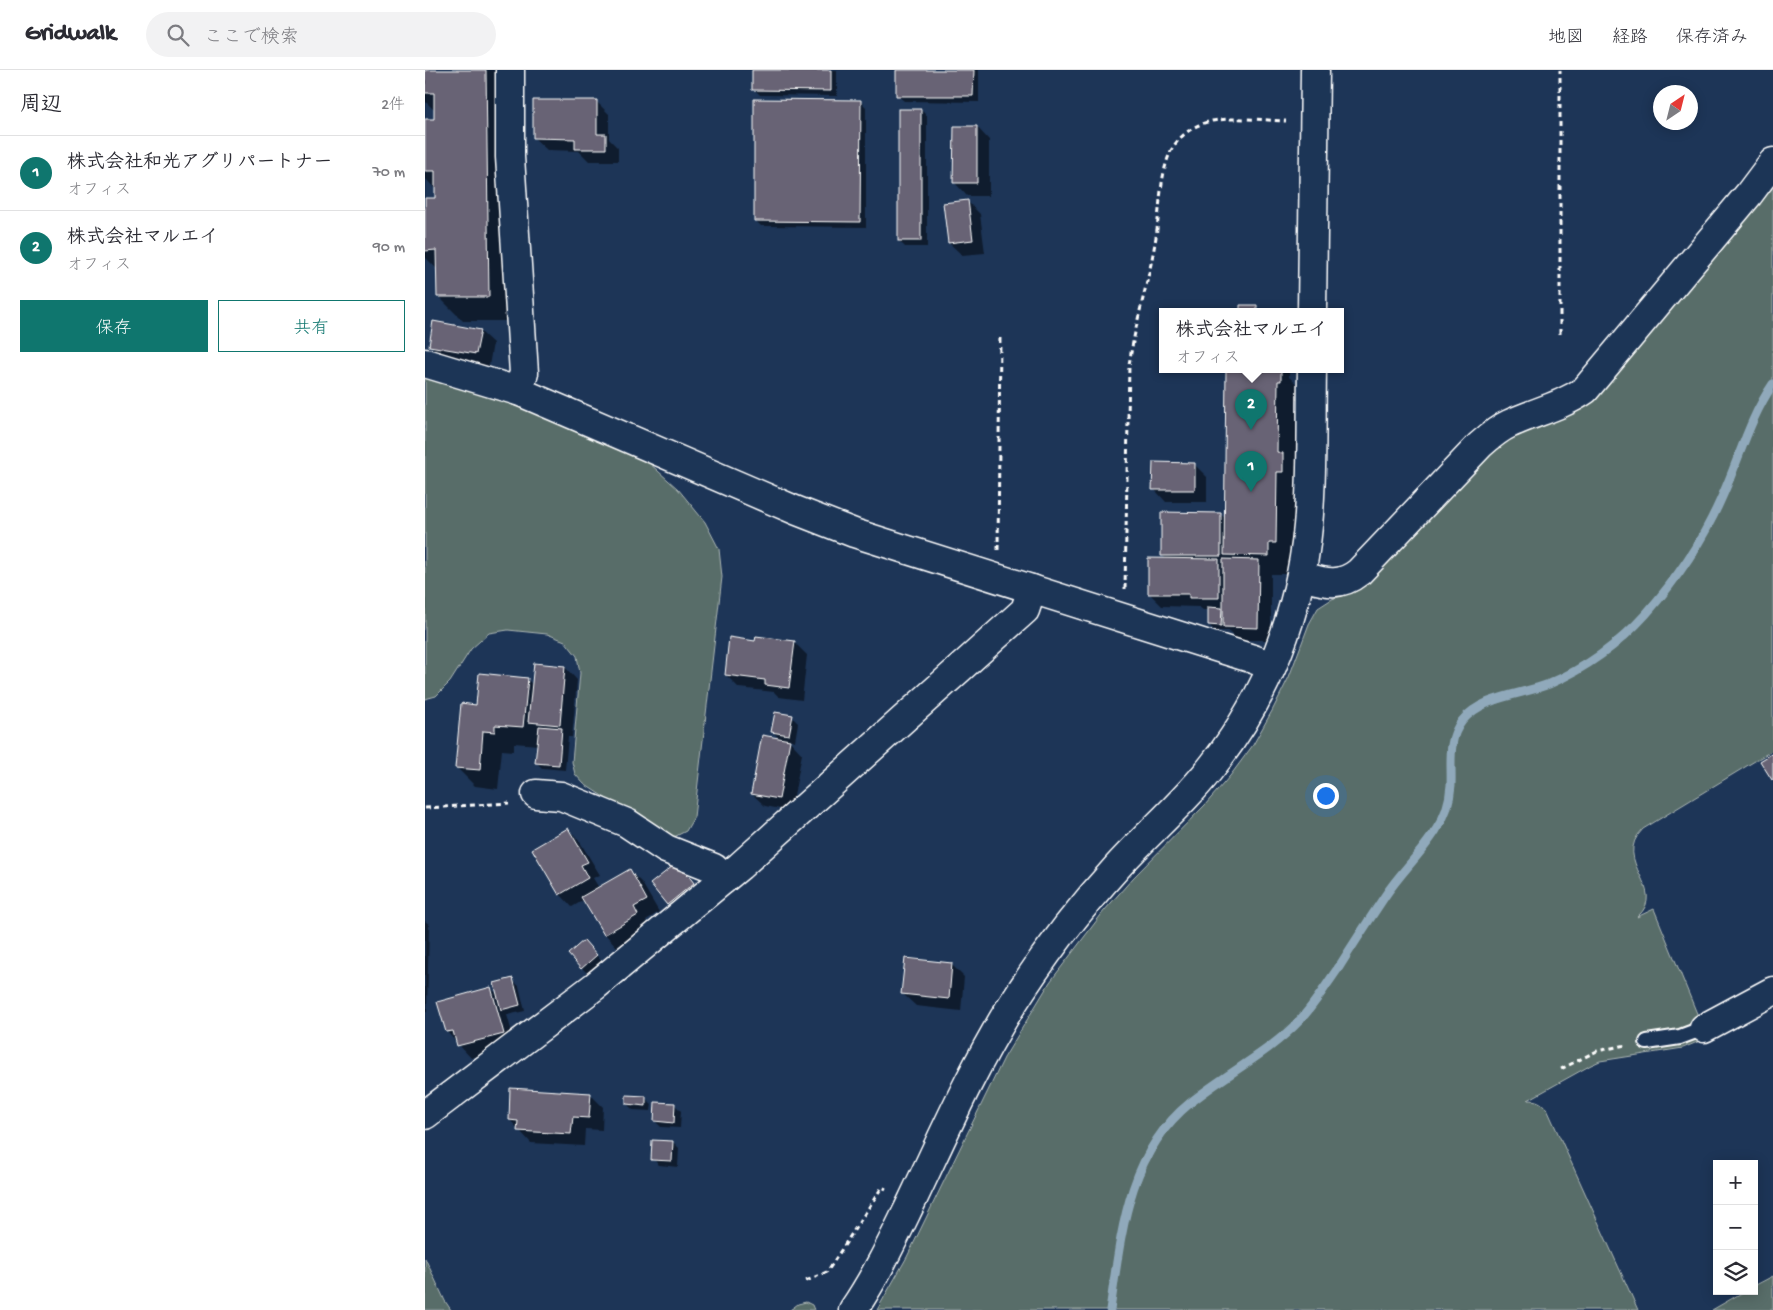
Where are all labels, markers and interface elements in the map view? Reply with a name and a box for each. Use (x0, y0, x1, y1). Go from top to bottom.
search box (146, 12, 496, 57)
text: Gridwalk (25, 20, 116, 49)
icon: search (164, 21, 192, 49)
text: ここで検索 (204, 27, 299, 50)
text: 地図 (1548, 28, 1584, 49)
text: 経路 (1612, 28, 1648, 49)
text: 保存済み (1676, 28, 1748, 49)
north arrow (1653, 85, 1698, 130)
text: 周辺 (20, 94, 62, 119)
text: 2件 (381, 97, 405, 116)
text: 株式会社和光アグリパートナー (67, 152, 332, 175)
text: 1 (33, 164, 39, 183)
text: 70 m (372, 164, 405, 183)
text: オフィス (67, 182, 131, 201)
text: 株式会社マルエイ (67, 227, 219, 250)
text: 2 (32, 239, 40, 258)
text: 90 m (373, 239, 405, 258)
text: オフィス (67, 257, 131, 276)
button: 保存 (20, 300, 208, 352)
button: 共有 (218, 300, 405, 352)
popup (1159, 308, 1344, 373)
text: 株式会社マルエイ (1176, 320, 1327, 343)
text: オフィス (1176, 350, 1240, 369)
pin: 2 (1235, 389, 1267, 430)
pin: 1 (1235, 451, 1267, 492)
your location (1313, 783, 1339, 809)
map controls (1713, 1160, 1758, 1295)
button: + (1713, 1160, 1758, 1205)
button: − (1713, 1205, 1758, 1250)
button: layers (1713, 1250, 1758, 1295)

